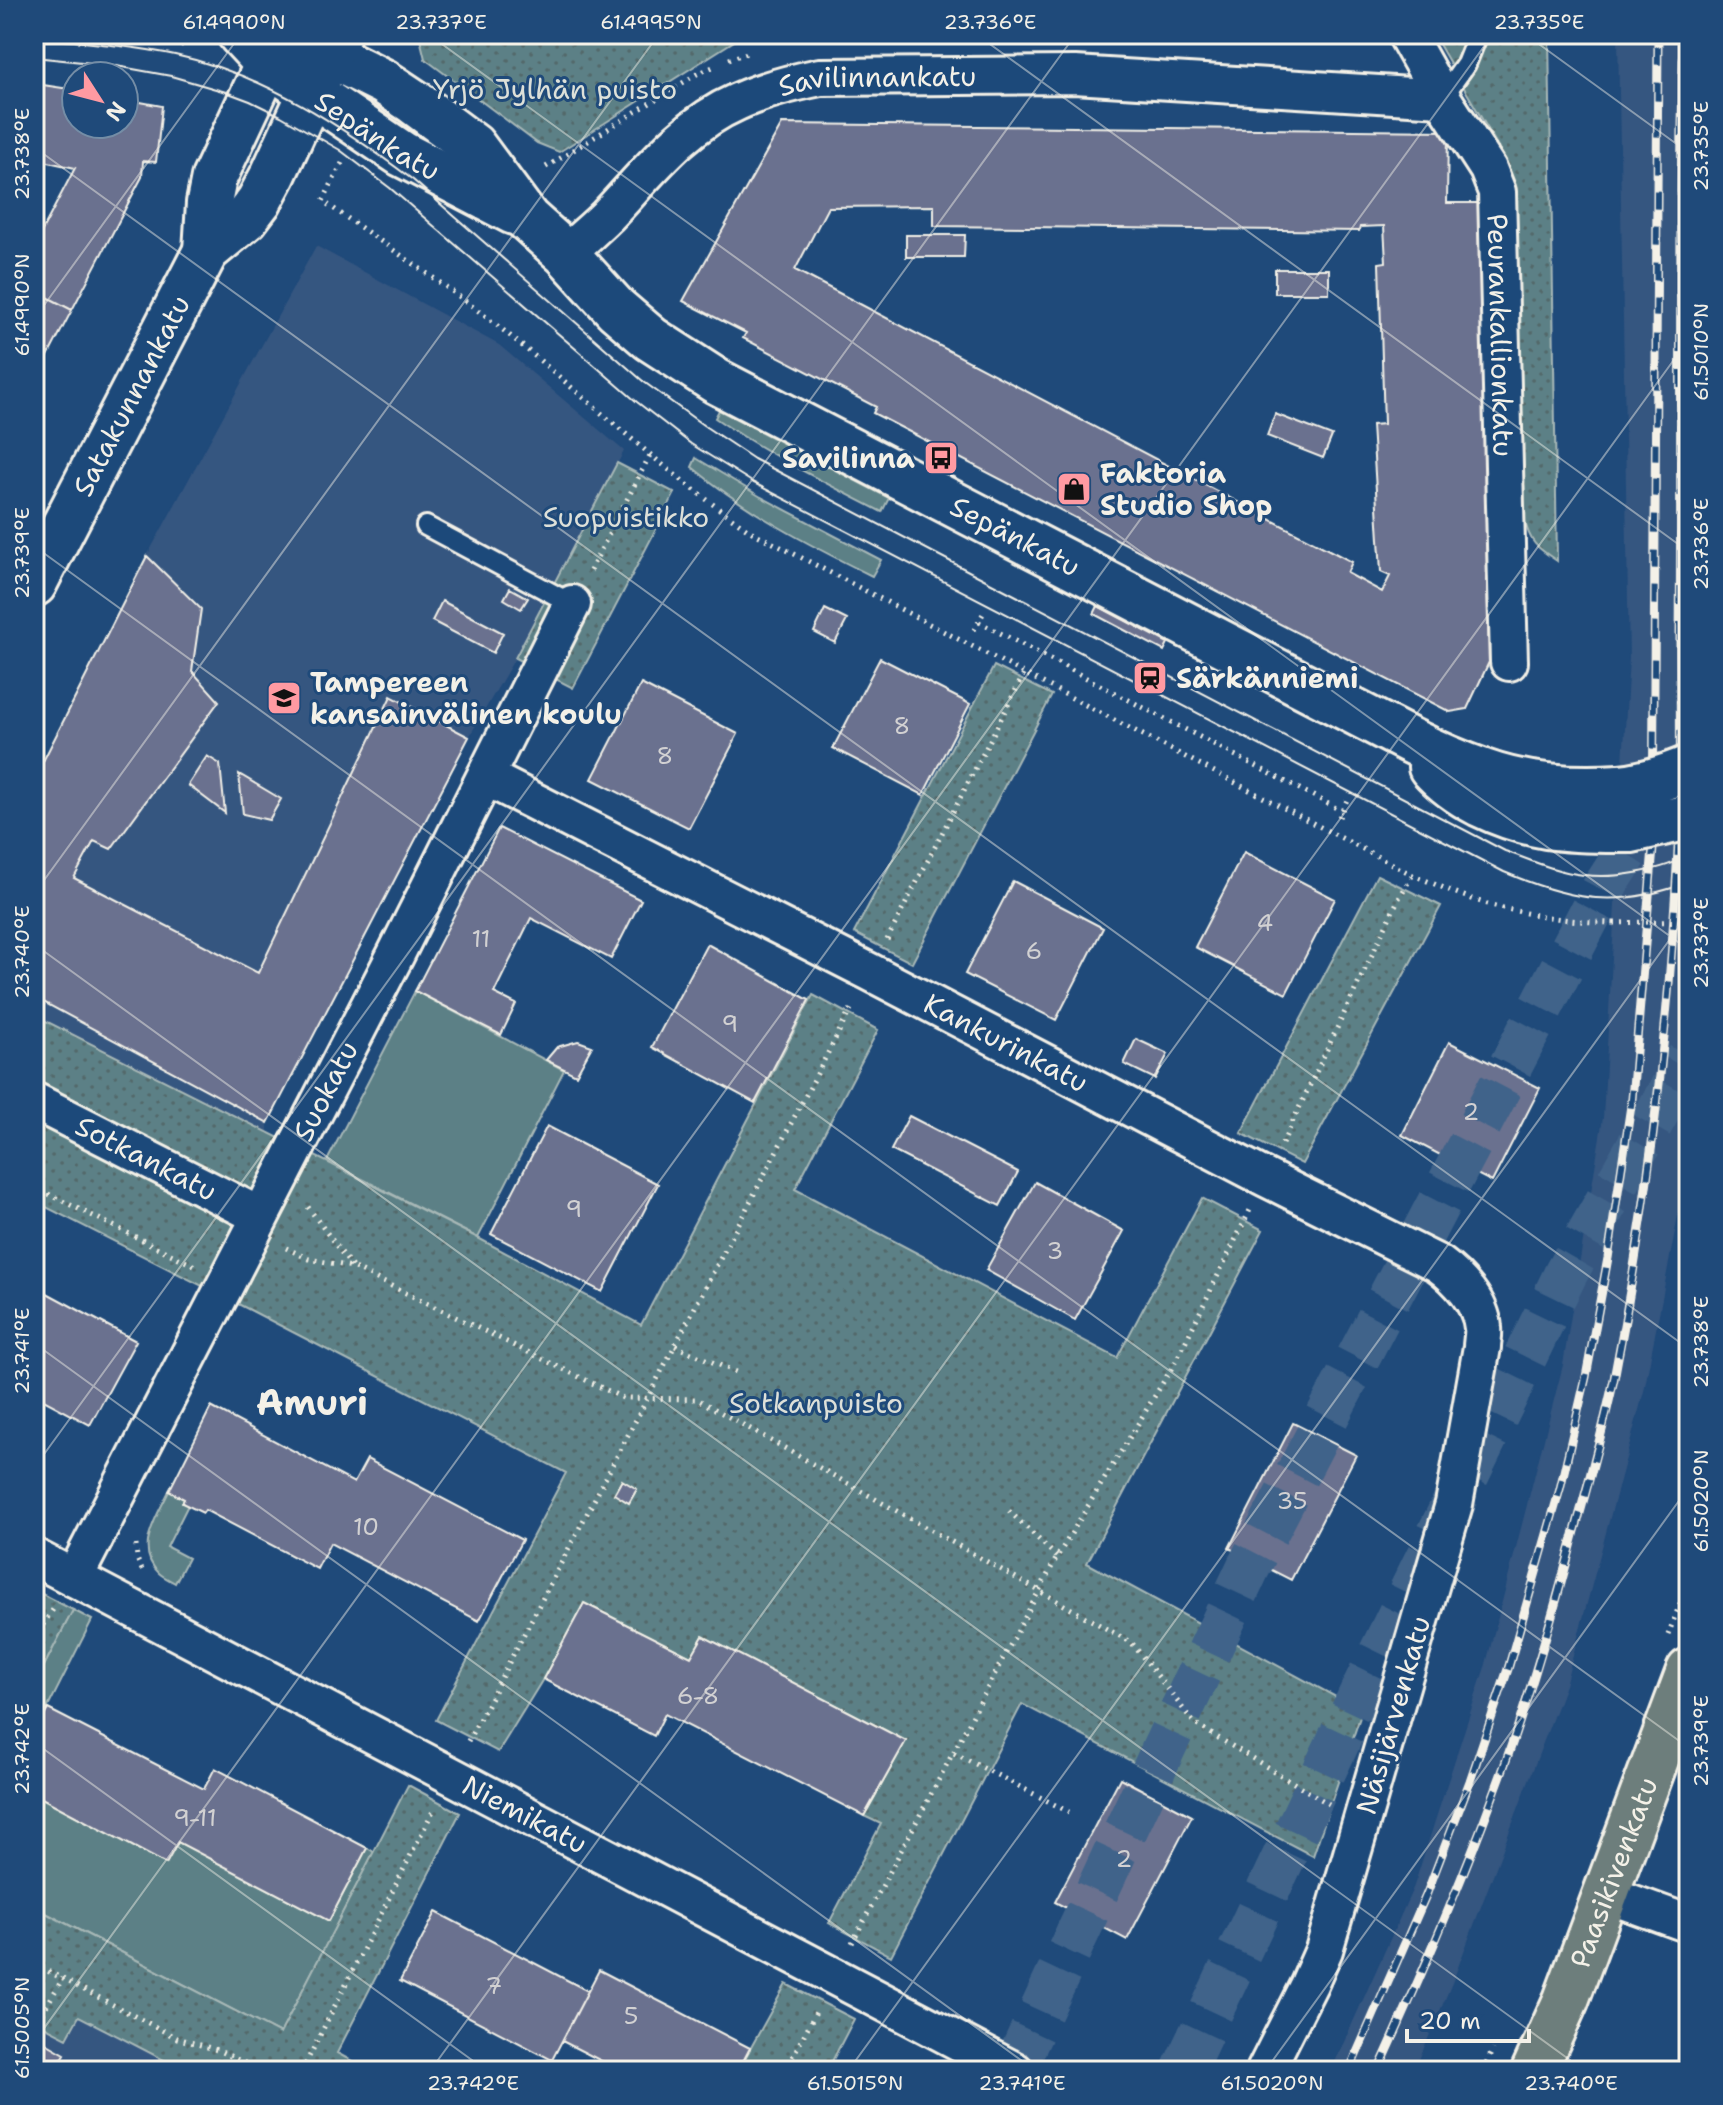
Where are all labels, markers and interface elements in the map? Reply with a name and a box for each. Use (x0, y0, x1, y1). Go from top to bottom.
text: 61.4990°N (182, 9, 286, 35)
text: 23.737°E (395, 9, 487, 35)
text: 61.4995°N (600, 9, 702, 35)
text: 23.736°E (944, 9, 1036, 35)
text: 23.735°E (1494, 9, 1584, 35)
street label: Savilinnankatu (774, 57, 977, 105)
north arrow (60, 60, 140, 140)
park label: Yrjö Jylhän puisto (433, 70, 677, 108)
street label: Sepänkatu (308, 82, 446, 189)
text: N (99, 96, 133, 127)
text: 23.735°E (1688, 101, 1714, 191)
text: 23.738°E (9, 108, 35, 200)
street label: Peurankallionkatu (1479, 213, 1523, 457)
text: 61.4990°N (9, 253, 35, 357)
street label: Satakunnankatu (64, 289, 199, 503)
text: 61.5010°N (1688, 303, 1714, 401)
place label: Savilinna (782, 439, 915, 477)
bus stop icon: Savilinna (922, 439, 960, 477)
place label: Faktoria Studio Shop (1100, 454, 1272, 524)
shop icon: Faktoria Studio Shop (1055, 470, 1093, 508)
street label: Sepänkatu (944, 487, 1087, 585)
park label: Suopuistikko (543, 498, 709, 536)
text: 23.736°E (1688, 498, 1714, 590)
text: 23.739°E (9, 507, 35, 599)
station icon: Särkänniemi (1131, 659, 1169, 697)
place label: Särkänniemi (1176, 659, 1359, 697)
place label: Tampereen kansainvälinen koulu (310, 663, 622, 733)
school or university icon: Tampereen kansainvälinen koulu (265, 679, 303, 717)
house number: 8 (894, 710, 910, 742)
house number: 8 (657, 740, 673, 772)
text: 23.737°E (1688, 897, 1714, 989)
text: 23.740°E (9, 905, 35, 999)
house number: 4 (1257, 907, 1273, 939)
house number: 11 (471, 923, 491, 955)
house number: 6 (1026, 935, 1042, 967)
street label: Kankurinkatu (917, 984, 1095, 1101)
house number: 9 (722, 1008, 738, 1040)
street label: Suokatu (284, 1034, 367, 1148)
house number: 2 (1463, 1096, 1479, 1128)
street label: Sotkankatu (69, 1106, 223, 1210)
house number: 9 (566, 1193, 582, 1225)
house number: 3 (1047, 1235, 1063, 1267)
text: 23.738°E (1688, 1296, 1714, 1388)
text: 23.741°E (9, 1308, 35, 1394)
district label: Amuri (256, 1378, 368, 1427)
park label: Sotkanpuisto (729, 1384, 903, 1422)
text: 61.5020°N (1688, 1450, 1714, 1552)
house number: 35 (1277, 1485, 1307, 1517)
house number: 10 (353, 1511, 379, 1543)
street label: Näsijärvenkatu (1347, 1611, 1439, 1819)
house number: 6-8 (677, 1680, 719, 1712)
text: 23.739°E (1688, 1695, 1714, 1787)
text: 23.742°E (9, 1703, 35, 1795)
street label: Niemikatu (456, 1766, 594, 1862)
street label: Paasikivenkatu (1561, 1772, 1667, 1973)
house number: 9-11 (173, 1802, 217, 1834)
house number: 2 (1116, 1843, 1132, 1875)
house number: 7 (486, 1970, 502, 2002)
text: 61.5005°N (9, 1977, 35, 2079)
scale bar (1407, 1993, 1529, 2043)
house number: 5 (624, 2000, 638, 2032)
text: 20 m (1419, 2005, 1481, 2037)
text: 23.742°E (427, 2070, 519, 2096)
text: 61.5015°N (807, 2070, 903, 2096)
text: 23.741°E (979, 2070, 1065, 2096)
text: 61.5020°N (1221, 2070, 1323, 2096)
text: 23.740°E (1524, 2070, 1618, 2096)

